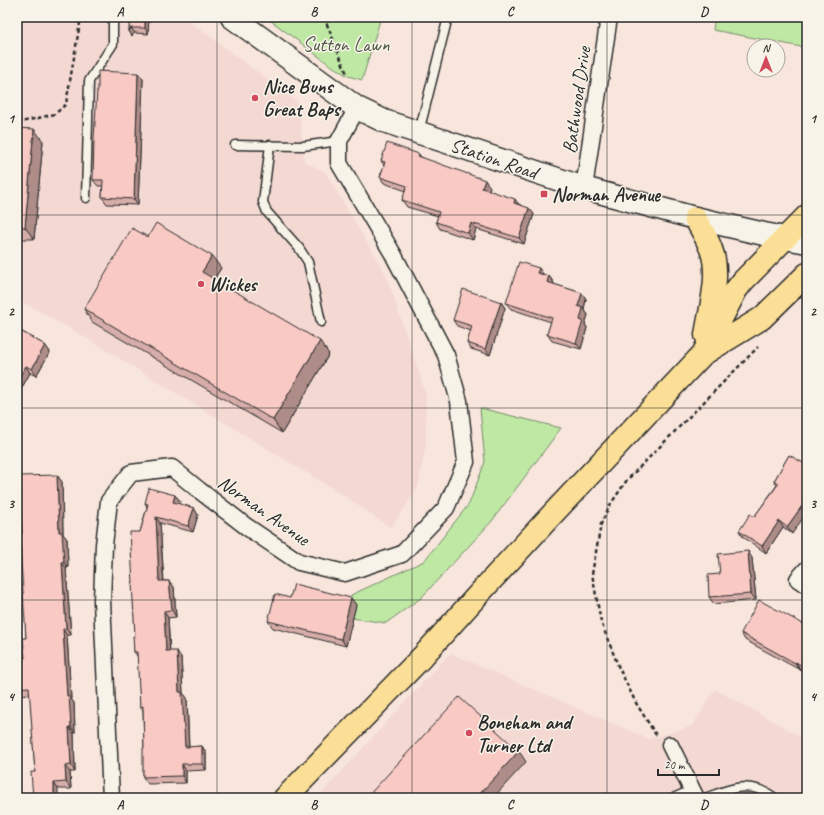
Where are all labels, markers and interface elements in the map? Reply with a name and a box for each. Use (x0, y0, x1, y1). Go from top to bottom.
text: A (117, 4, 125, 20)
text: B (311, 4, 319, 20)
text: C (507, 4, 515, 20)
text: D (700, 4, 709, 20)
park label: Sutton Lawn (303, 32, 390, 57)
north arrow (746, 38, 786, 78)
text: N (763, 41, 772, 55)
street label: Bathwood Drive (557, 44, 597, 155)
place label: Nice Buns Great Baps (263, 74, 342, 122)
marker: Nice Buns Great Baps (250, 93, 260, 103)
text: 1 (8, 111, 16, 127)
text: 1 (810, 111, 818, 127)
street label: Station Road (447, 132, 544, 186)
place label: Norman Avenue (552, 182, 661, 207)
marker: Norman Avenue (539, 189, 549, 199)
place label: Wickes (209, 272, 258, 297)
marker: Wickes (196, 279, 206, 289)
text: 2 (8, 304, 15, 320)
text: 2 (810, 304, 817, 320)
street label: Norman Avenue (213, 470, 316, 552)
text: 3 (8, 496, 15, 512)
text: 3 (810, 496, 817, 512)
text: 4 (8, 689, 16, 705)
text: 4 (810, 689, 818, 705)
place label: Boneham and Turner Ltd (477, 710, 575, 758)
marker: Boneham and Turner Ltd (464, 728, 474, 738)
scale bar (658, 751, 719, 777)
text: 20 m (664, 757, 686, 773)
text: A (117, 797, 125, 813)
text: B (311, 797, 319, 813)
text: C (507, 797, 515, 813)
text: D (700, 797, 709, 813)

